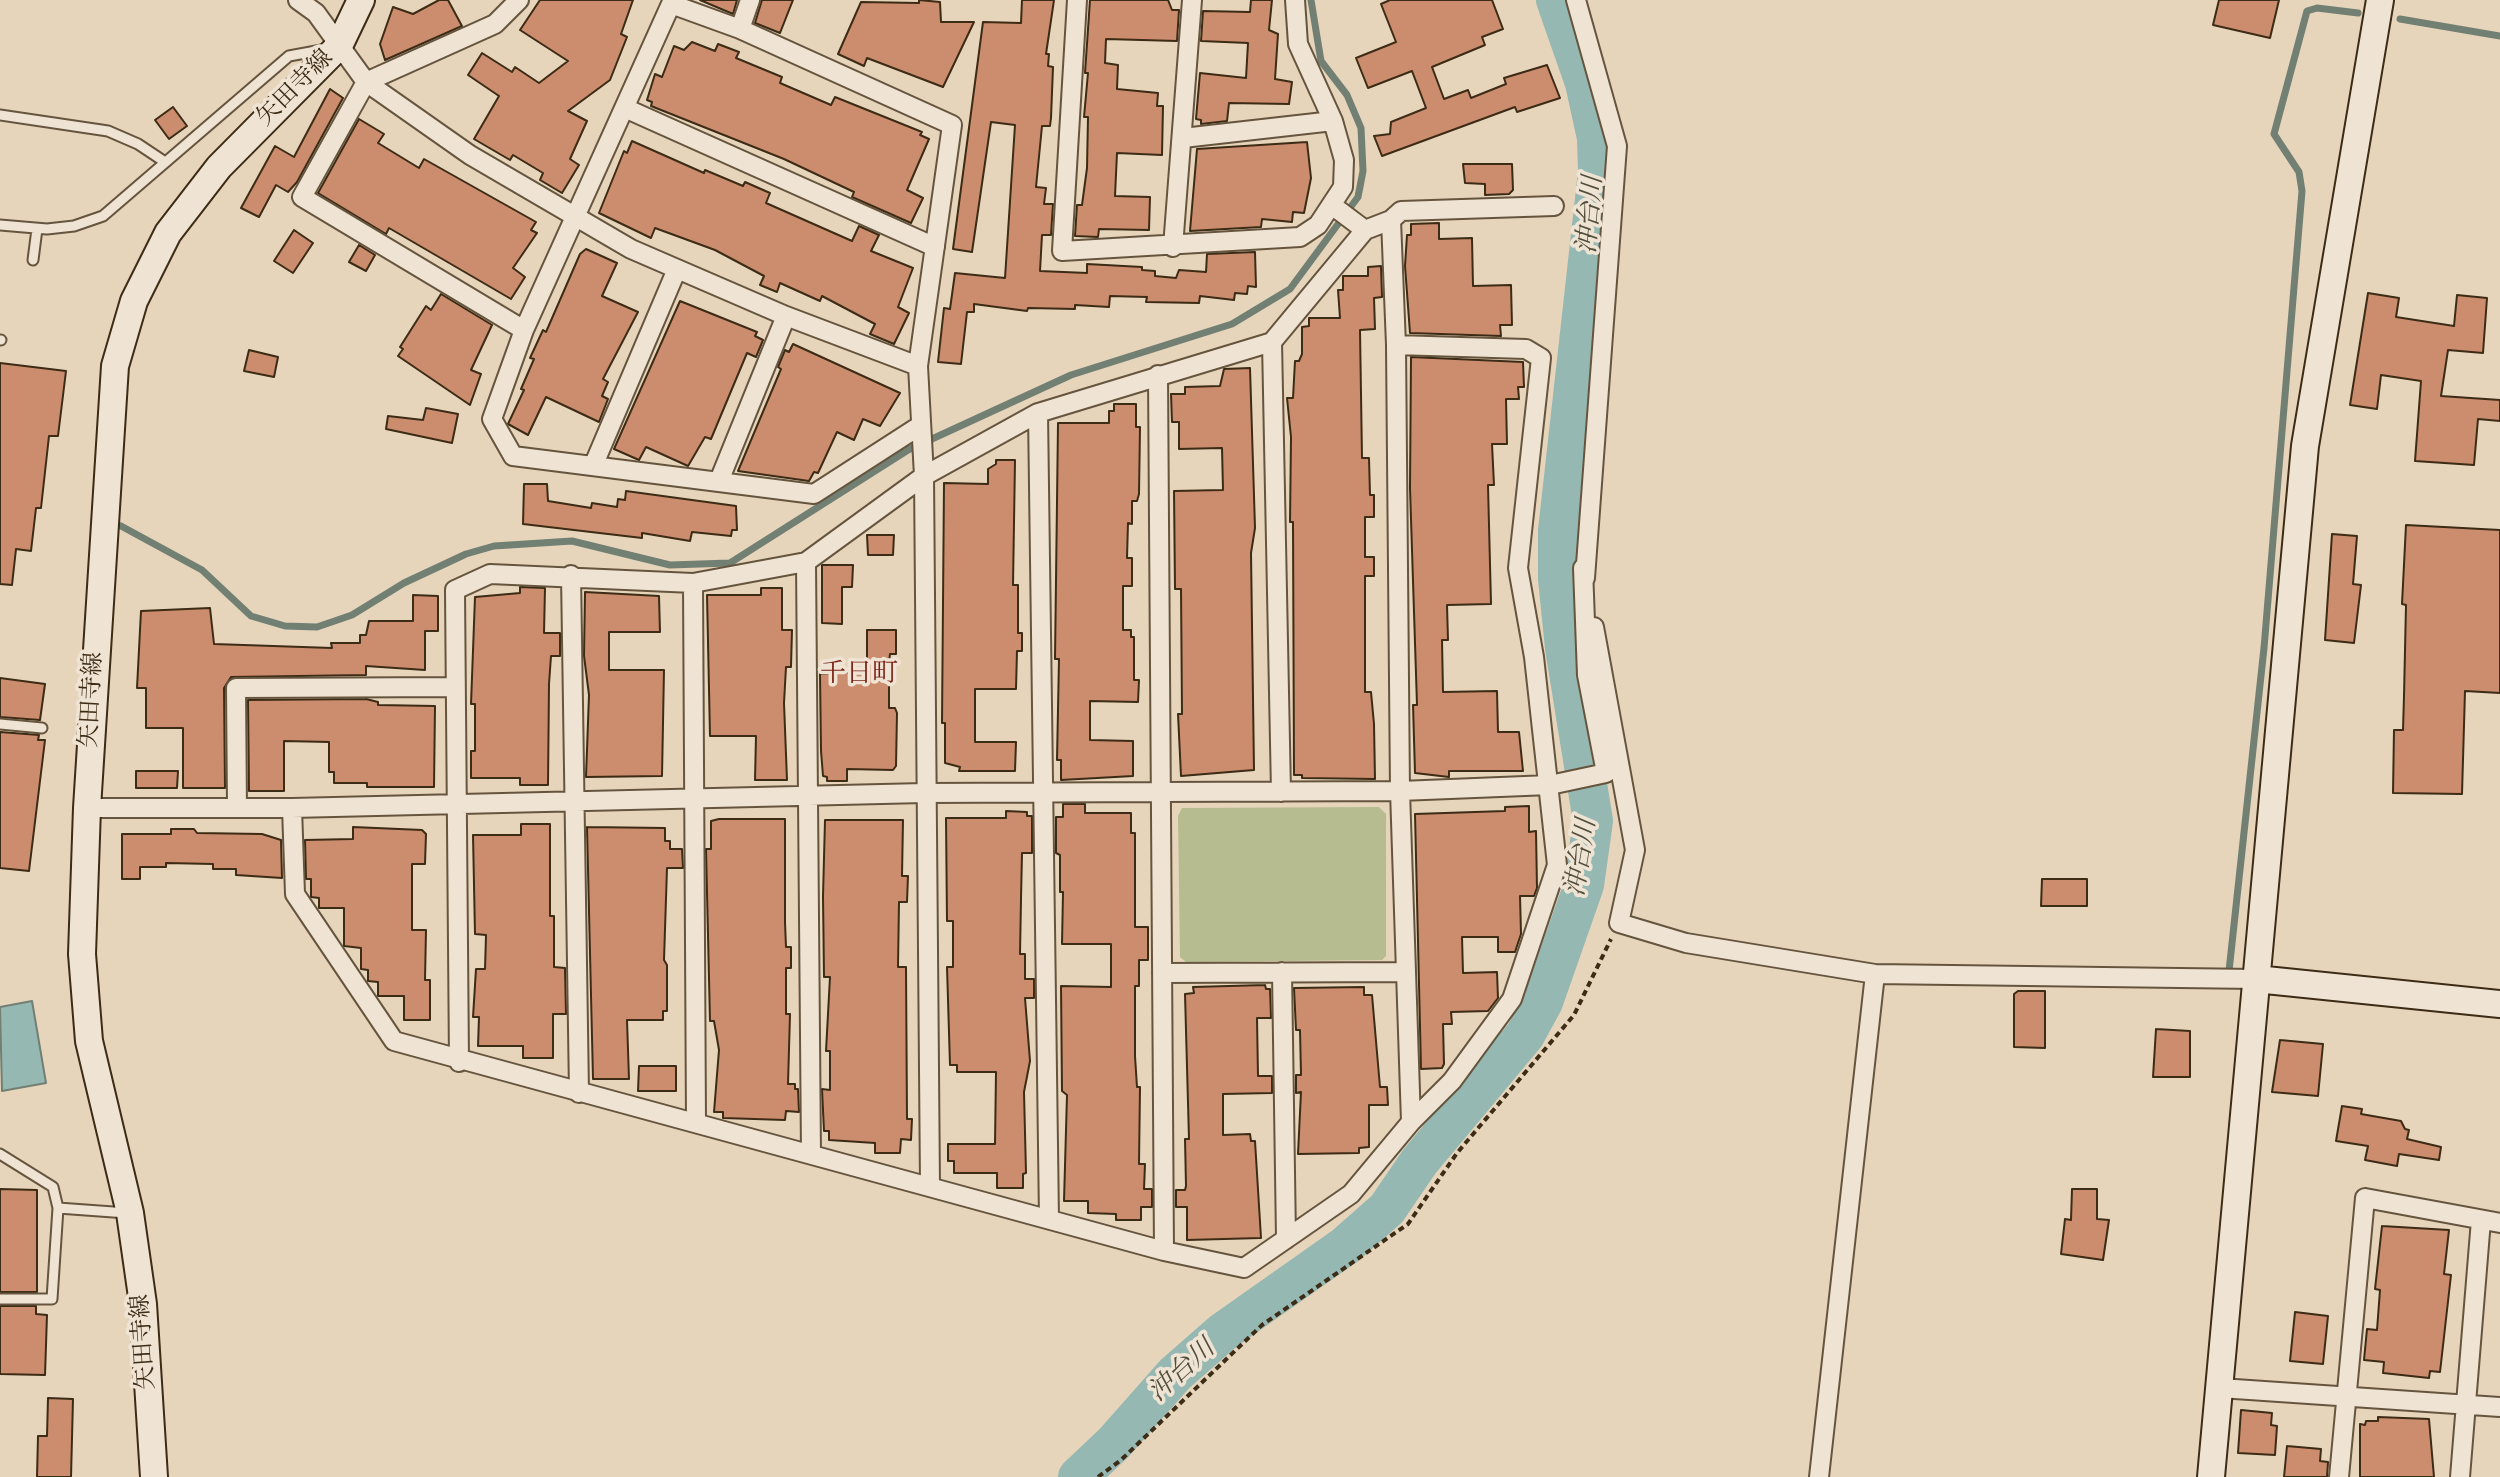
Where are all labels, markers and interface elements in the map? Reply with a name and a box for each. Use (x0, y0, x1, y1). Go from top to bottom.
street label: 矢田寺線 (252, 45, 340, 133)
water label: 沖台川 (1573, 175, 1611, 255)
street label: 矢田寺線 (76, 651, 110, 749)
district label: 千日町 (820, 660, 898, 692)
water label: 沖台川 (1561, 817, 1605, 899)
street label: 矢田寺線 (127, 1293, 163, 1391)
water label: 沖台川 (1144, 1334, 1222, 1410)

